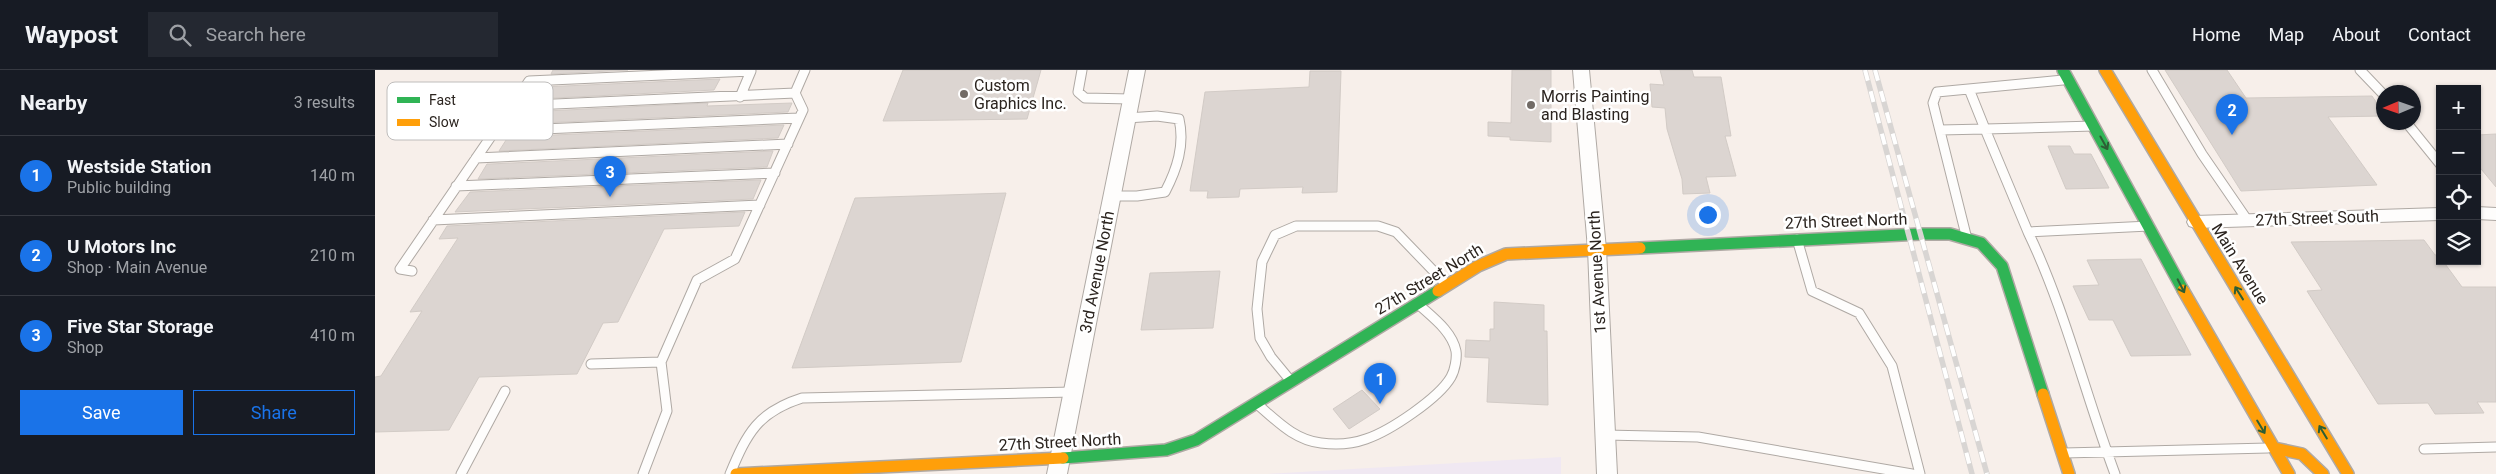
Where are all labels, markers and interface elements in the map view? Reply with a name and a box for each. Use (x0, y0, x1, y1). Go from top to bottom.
search box (148, 12, 498, 57)
text: Waypost (25, 21, 118, 49)
icon: search (166, 21, 194, 49)
text: Search here (206, 23, 306, 46)
text: Home (2192, 24, 2241, 45)
text: Map (2269, 24, 2304, 45)
text: About (2332, 24, 2380, 45)
text: Contact (2408, 24, 2471, 45)
place label: Custom Graphics Inc. (974, 76, 1067, 113)
legend (387, 82, 553, 140)
north arrow (2376, 85, 2421, 130)
map controls (2436, 85, 2481, 265)
button: + (2436, 85, 2481, 130)
place label: Morris Painting and Blasting (1541, 87, 1649, 124)
marker: Custom Graphics Inc. (958, 88, 970, 100)
text: Nearby (20, 91, 87, 115)
text: Fast (429, 92, 456, 108)
text: 3 results (294, 93, 355, 112)
pin: 2 (2216, 94, 2248, 135)
marker: Morris Painting and Blasting (1525, 99, 1537, 111)
text: Slow (429, 114, 460, 130)
button: − (2436, 130, 2481, 175)
one-way arrow (2099, 135, 2109, 150)
text: Westside Station (67, 155, 211, 178)
pin: 3 (594, 156, 626, 197)
text: 1 (31, 166, 41, 185)
text: 140 m (310, 166, 355, 185)
button: locate (2436, 175, 2481, 220)
text: Public building (67, 178, 171, 197)
your location (1695, 202, 1721, 228)
street label: 27th Street South (2255, 206, 2379, 230)
street label: 3rd Avenue North (1076, 209, 1118, 335)
street label: 27th Street North (1784, 209, 1908, 233)
street label: 1st Avenue North (1584, 210, 1610, 334)
street label: Main Avenue (2208, 220, 2272, 308)
button: layers (2436, 220, 2481, 265)
text: U Motors Inc (67, 235, 176, 258)
street label: 27th Street North (1372, 239, 1486, 319)
text: 2 (31, 246, 41, 265)
text: 210 m (310, 246, 355, 265)
text: Shop · Main Avenue (67, 258, 207, 277)
one-way arrow (2177, 278, 2186, 293)
one-way arrow (2234, 287, 2244, 301)
text: Five Star Storage (67, 315, 213, 338)
text: 3 (31, 326, 41, 345)
text: 410 m (310, 326, 355, 345)
text: Shop (67, 338, 103, 357)
pin: 1 (1364, 363, 1396, 404)
button: Save (20, 390, 183, 435)
button: Share (193, 390, 355, 435)
one-way arrow (2257, 420, 2267, 434)
one-way arrow (2318, 426, 2328, 440)
street label: 27th Street North (998, 429, 1122, 455)

